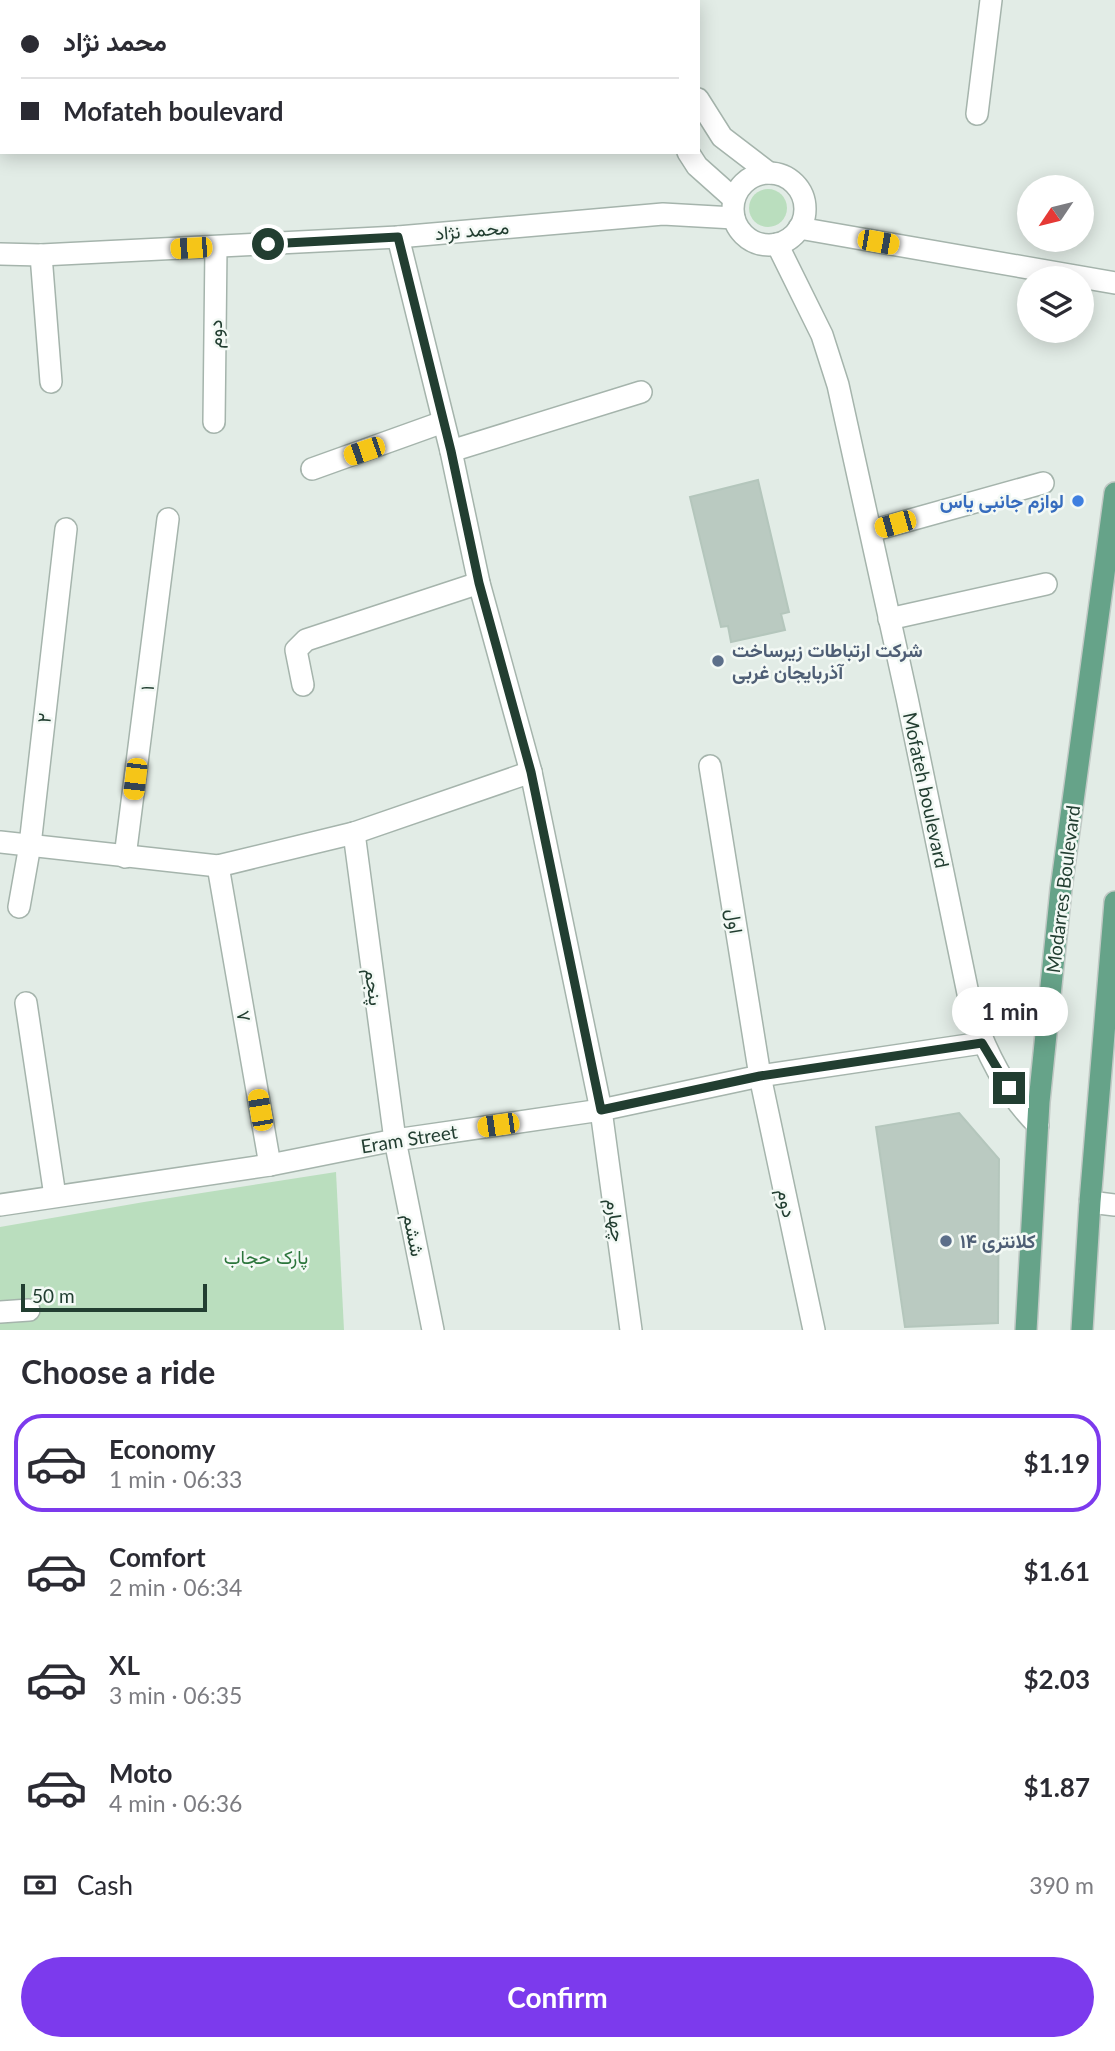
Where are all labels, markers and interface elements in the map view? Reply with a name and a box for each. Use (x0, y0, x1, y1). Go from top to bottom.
text: محمد نژاد (63, 25, 167, 57)
text: Mofateh boulevard (63, 95, 284, 127)
north arrow (1017, 175, 1094, 252)
map controls (1017, 175, 1094, 343)
street label: محمد نژاد (434, 215, 510, 245)
route start (252, 228, 284, 260)
car (856, 228, 901, 256)
car (170, 236, 213, 260)
button: layers (1017, 266, 1094, 343)
street label: دوم (203, 319, 228, 349)
car (341, 434, 388, 468)
place label: لوازم جانبی یاس (940, 489, 1064, 514)
marker: لوازم جانبی یاس (1070, 493, 1086, 509)
car (872, 508, 919, 540)
place label: شرکت ارتباطات زیرساخت آذربایجان غربی (732, 638, 923, 685)
marker: شرکت ارتباطات زیرساخت آذربایجان غربی (710, 653, 726, 669)
street label: ۱ (135, 684, 158, 692)
street label: Mofateh boulevard (899, 710, 954, 870)
street label: ۲ (31, 712, 56, 724)
car (123, 757, 148, 801)
street label: Modarres Boulevard (1041, 804, 1084, 974)
street label: اول (721, 907, 749, 935)
street label: پنجم (358, 967, 388, 1007)
callout: 1 min (951, 986, 1067, 1036)
text: 1 min (981, 997, 1039, 1025)
street label: ۷ (232, 1008, 257, 1023)
route end (993, 1072, 1025, 1104)
car (247, 1087, 274, 1133)
car (476, 1112, 521, 1138)
street label: Eram Street (359, 1119, 459, 1157)
street label: دوم (771, 1186, 802, 1220)
street label: چهارم (599, 1197, 631, 1243)
street label: ششم (397, 1212, 430, 1259)
place label: کلانتری ۱۴ (960, 1229, 1036, 1254)
marker: کلانتری ۱۴ (938, 1233, 954, 1249)
park label: پارک حجاب (224, 1245, 308, 1271)
scale bar (21, 1281, 206, 1313)
text: 50 m (32, 1284, 75, 1307)
text: Choose a ride (21, 1352, 215, 1391)
icon: car (25, 1432, 88, 1495)
text: Economy (109, 1433, 215, 1465)
text: $1.19 (1024, 1447, 1090, 1479)
text: 1 min · 06:33 (109, 1465, 242, 1493)
icon: car (25, 1540, 88, 1603)
text: Comfort (109, 1541, 206, 1573)
text: $1.61 (1024, 1555, 1090, 1587)
text: 2 min · 06:34 (109, 1573, 242, 1601)
icon: car (25, 1648, 88, 1711)
text: XL (109, 1649, 140, 1681)
text: $2.03 (1024, 1663, 1090, 1695)
text: 3 min · 06:35 (109, 1681, 242, 1709)
icon: car (25, 1756, 88, 1819)
text: Moto (109, 1757, 172, 1789)
text: $1.87 (1024, 1771, 1090, 1803)
text: 4 min · 06:36 (109, 1789, 242, 1817)
icon: cash (21, 1866, 59, 1904)
text: Cash (77, 1869, 133, 1901)
text: 390 m (1029, 1871, 1094, 1899)
button: Confirm (21, 1957, 1094, 2037)

